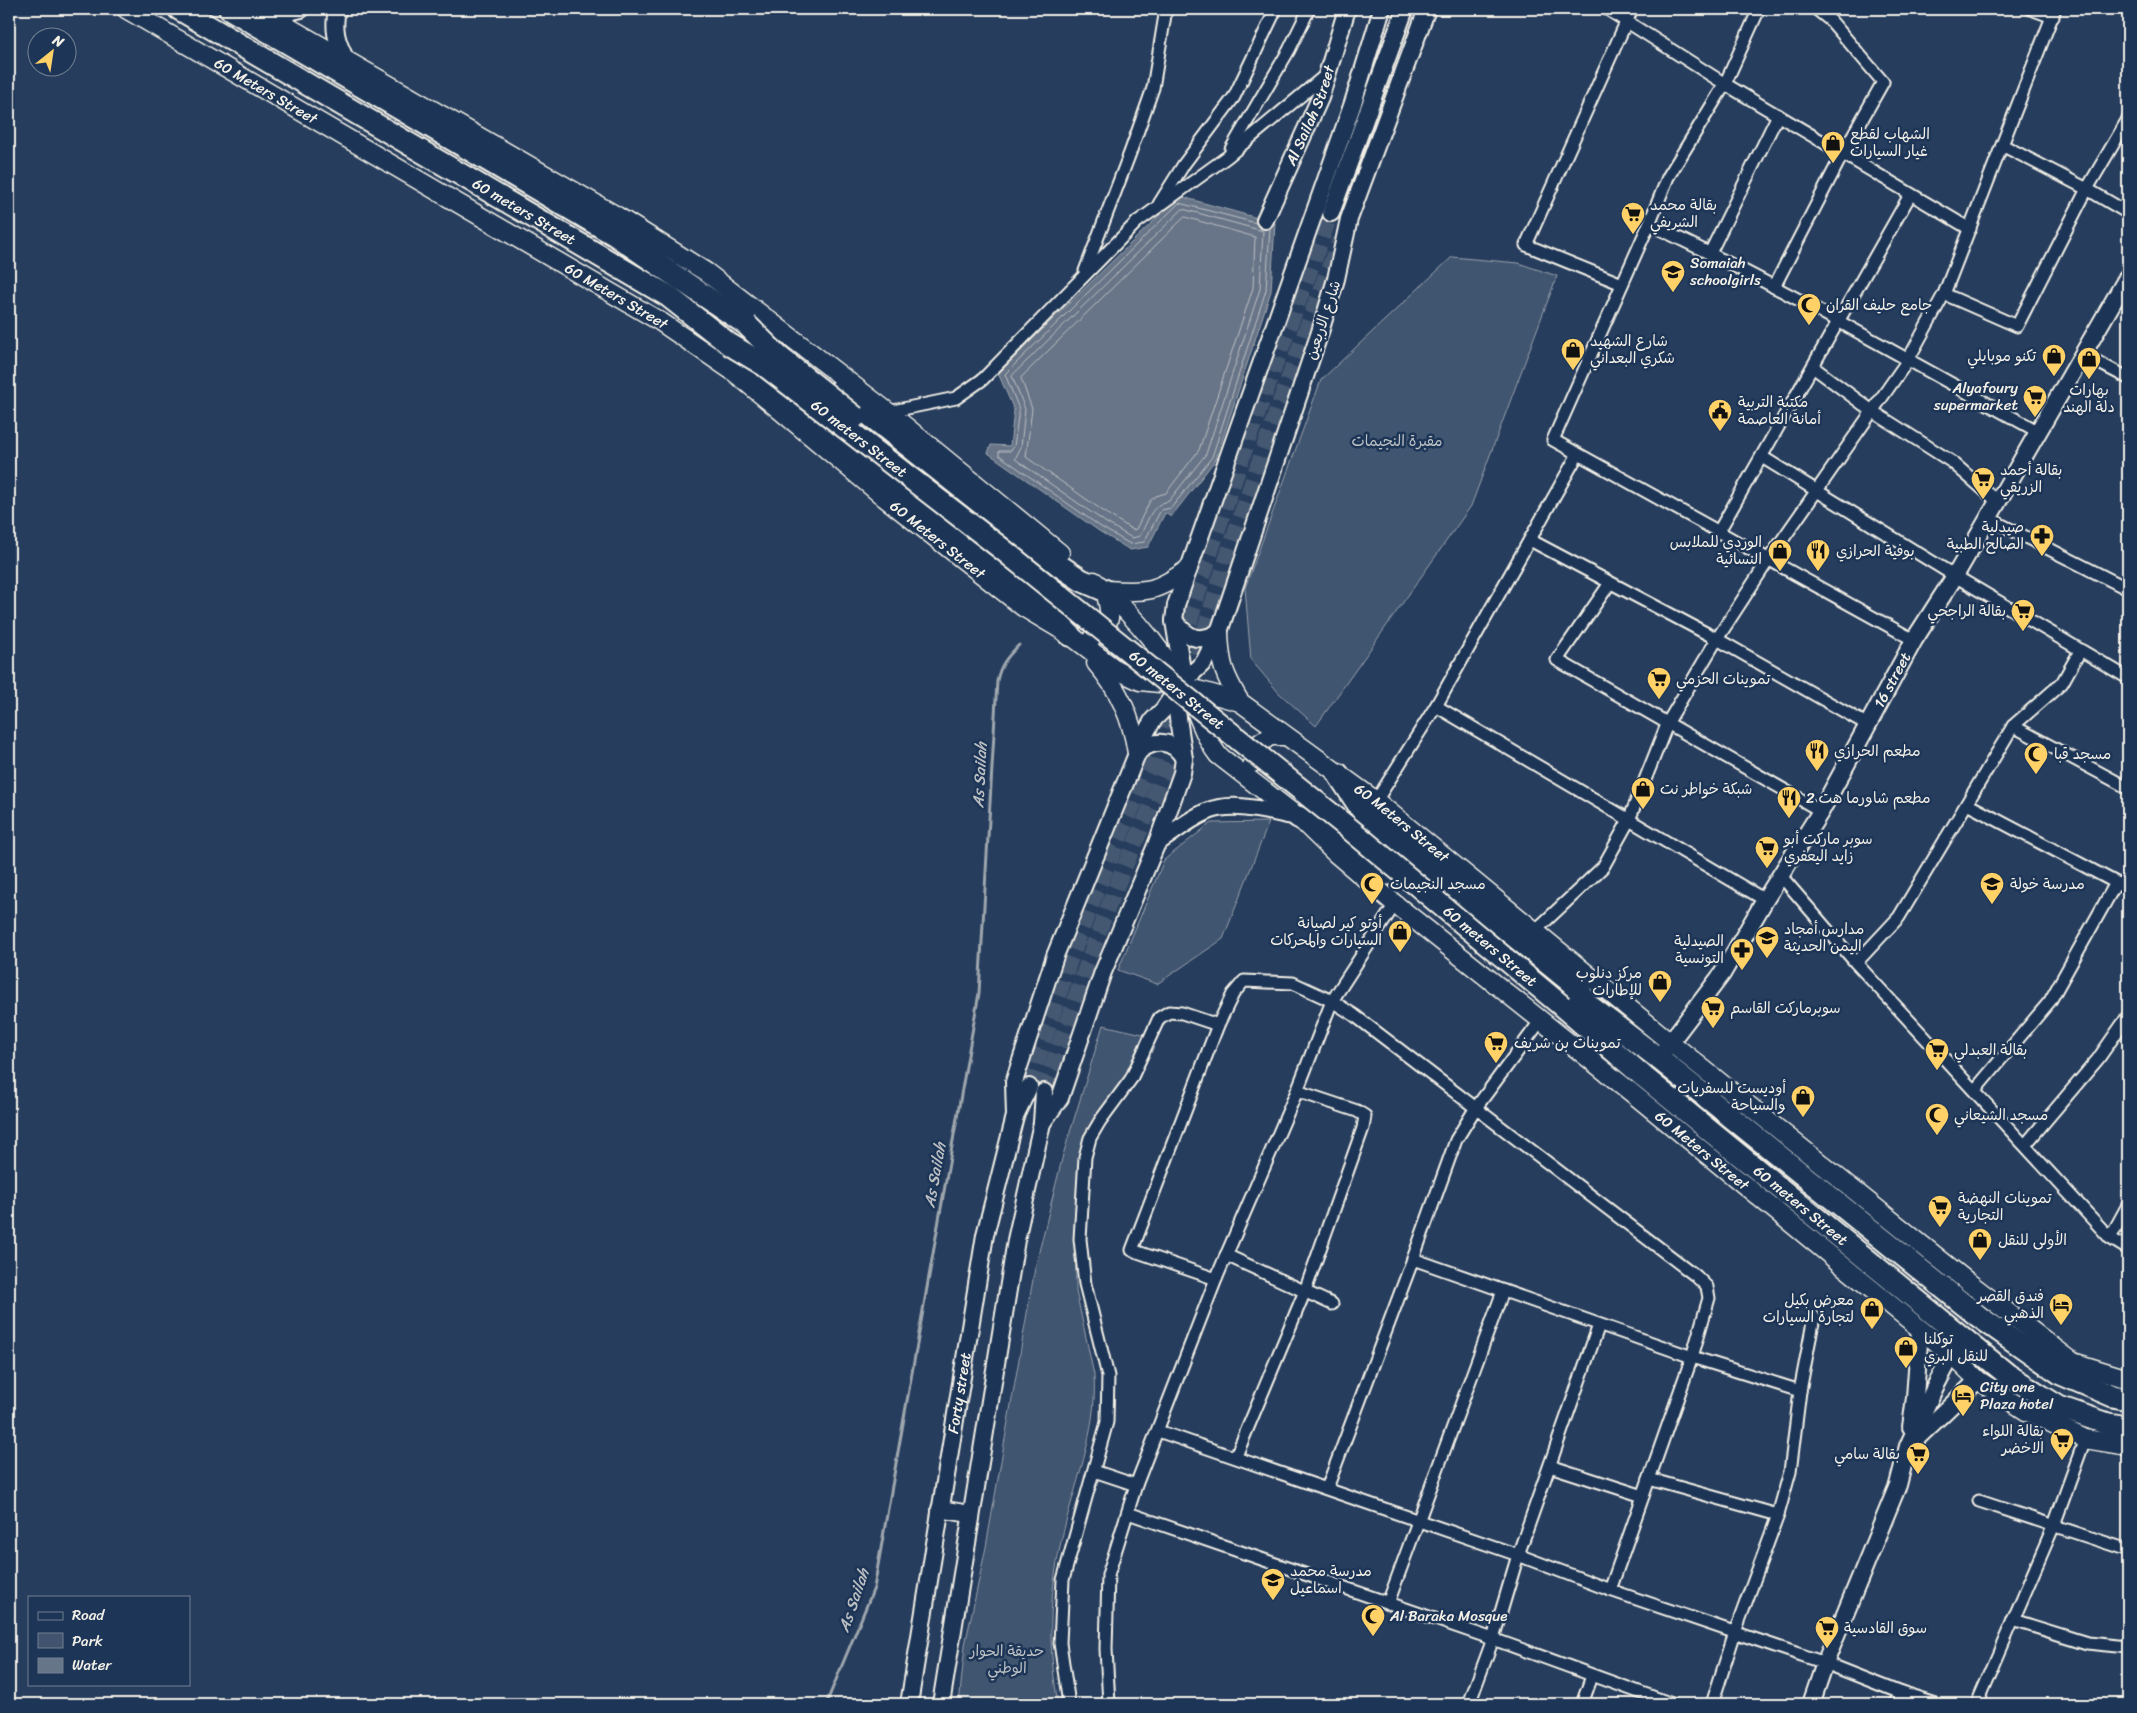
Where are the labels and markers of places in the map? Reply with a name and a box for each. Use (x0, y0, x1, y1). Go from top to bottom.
place label: الشهاب لقطع غيار السيارات (1850, 121, 1930, 164)
shop icon: الشهاب لقطع غيار السيارات (1820, 130, 1846, 164)
place label: بقالة محمد الشريفي (1650, 192, 1717, 235)
supermarket icon: بقالة محمد الشريفي (1620, 201, 1646, 235)
place label: Somaiah schoolgirls (1689, 250, 1761, 293)
school or university icon: Somaiah schoolgirls (1660, 259, 1686, 293)
mosque icon: جامع حليف القران (1796, 292, 1822, 326)
place label: جامع حليف القران (1826, 292, 1932, 318)
place label: شارع الشهيد شكري البعداني (1590, 328, 1675, 371)
shop icon: شارع الشهيد شكري البعداني (1560, 337, 1586, 371)
place label: تكنو موبايلي (1967, 343, 2037, 369)
shop icon: تكنو موبايلي (2041, 343, 2067, 377)
shop icon: بهارات دلة الهند (2076, 346, 2102, 380)
place label: Alyafoury supermarket (1933, 375, 2018, 418)
place label: بهارات دلة الهند (2063, 377, 2115, 420)
supermarket icon: Alyafoury supermarket (2022, 384, 2048, 418)
place label: مكتبة التربية أمانة العاصمة (1738, 389, 1821, 432)
public building icon: مكتبة التربية أمانة العاصمة (1707, 398, 1733, 432)
place label: بقالة أحمد الزريقي (2000, 457, 2062, 500)
supermarket icon: بقالة أحمد الزريقي (1970, 466, 1996, 500)
place label: صيدلية الصالح الطبية (1947, 514, 2024, 557)
pharmacy icon: صيدلية الصالح الطبية (2029, 523, 2055, 557)
place label: الوردي للملابس النسائية (1670, 529, 1762, 572)
shop icon: الوردي للملابس النسائية (1767, 538, 1793, 572)
restaurant icon: بوفية الحرازي (1805, 538, 1831, 572)
place label: بوفية الحرازي (1836, 538, 1915, 564)
place label: بقالة الراجحي (1928, 598, 2006, 624)
supermarket icon: بقالة الراجحي (2010, 598, 2036, 632)
supermarket icon: تموينات الحزمي (1646, 666, 1672, 700)
place label: تموينات الحزمي (1676, 666, 1771, 692)
restaurant icon: مطعم الحرازي (1804, 738, 1830, 772)
place label: مطعم الحرازي (1834, 738, 1921, 764)
mosque icon: مسجد قبا (2023, 741, 2049, 775)
place label: مسجد قبا (2054, 741, 2111, 767)
shop icon: شبكة خواطر نت (1630, 776, 1656, 810)
place label: شبكة خواطر نت (1660, 776, 1752, 802)
restaurant icon: مطعم شاورما هت 2 (1776, 785, 1802, 819)
place label: مطعم شاورما هت 2 (1806, 785, 1931, 811)
place label: سوبر ماركت أبو زايد اليعفري (1783, 826, 1873, 869)
supermarket icon: سوبر ماركت أبو زايد اليعفري (1754, 835, 1780, 869)
mosque icon: مسجد النجيمات (1359, 871, 1385, 905)
place label: مسجد النجيمات (1390, 871, 1486, 897)
school or university icon: مدرسة خولة (1979, 871, 2005, 905)
place label: مدرسة خولة (2010, 871, 2085, 897)
place label: أوتو كير لصيانة السيارات والمحركات (1270, 910, 1382, 953)
place label: مدارس أمجاد اليمن الحديثة (1784, 916, 1864, 959)
shop icon: أوتو كير لصيانة السيارات والمحركات (1387, 919, 1413, 953)
school or university icon: مدارس أمجاد اليمن الحديثة (1754, 925, 1780, 959)
place label: الصيدلية التونسية (1674, 928, 1724, 971)
pharmacy icon: الصيدلية التونسية (1729, 937, 1755, 971)
place label: مركز دنلوب للإطارات (1576, 960, 1642, 1003)
shop icon: مركز دنلوب للإطارات (1647, 969, 1673, 1003)
supermarket icon: سوبرمارکت القاسم (1700, 995, 1726, 1029)
place label: سوبرمارکت القاسم (1730, 995, 1841, 1021)
supermarket icon: تموينات بن شريف (1483, 1030, 1509, 1064)
place label: تموينات بن شريف (1514, 1030, 1621, 1056)
supermarket icon: بقالة العبدلي (1924, 1037, 1950, 1071)
place label: بقالة العبدلي (1954, 1037, 2027, 1063)
place label: أوديست للسفريات والسياحة (1677, 1075, 1786, 1118)
shop icon: أوديست للسفريات والسياحة (1790, 1084, 1816, 1118)
mosque icon: مسجد الشيعاني (1924, 1102, 1950, 1136)
place label: مسجد الشيعاني (1954, 1102, 2048, 1128)
place label: تموينات النهضة التجارية (1958, 1185, 2052, 1228)
supermarket icon: تموينات النهضة التجارية (1927, 1194, 1953, 1228)
shop icon: الأولى للنقل (1967, 1227, 1993, 1261)
place label: الأولى للنقل (1998, 1227, 2067, 1253)
place label: فندق القصر الذهبي (1976, 1283, 2044, 1326)
place label: معرض بكيل لتجارة السيارات (1763, 1287, 1854, 1330)
hotel icon: فندق القصر الذهبي (2048, 1292, 2074, 1326)
shop icon: معرض بكيل لتجارة السيارات (1859, 1296, 1885, 1330)
place label: توكلنا للنقل البري (1924, 1326, 1988, 1369)
shop icon: توكلنا للنقل البري (1893, 1335, 1919, 1369)
place label: City one Plaza hotel (1980, 1374, 2054, 1417)
hotel icon: City one Plaza hotel (1950, 1383, 1976, 1417)
place label: بقالة اللواء الاخضر (1982, 1418, 2044, 1461)
supermarket icon: بقالة اللواء الاخضر (2049, 1427, 2075, 1461)
place label: بقالة سامي (1834, 1441, 1900, 1467)
supermarket icon: بقالة سامي (1905, 1441, 1931, 1475)
place label: مدرسة محمد اسماعيل (1290, 1558, 1372, 1601)
school or university icon: مدرسة محمد اسماعيل (1260, 1567, 1286, 1601)
mosque icon: Al Baraka Mosque (1360, 1603, 1386, 1637)
place label: Al Baraka Mosque (1389, 1603, 1507, 1629)
supermarket icon: سوق القادسية (1814, 1615, 1840, 1649)
place label: سوق القادسية (1844, 1615, 1927, 1641)

